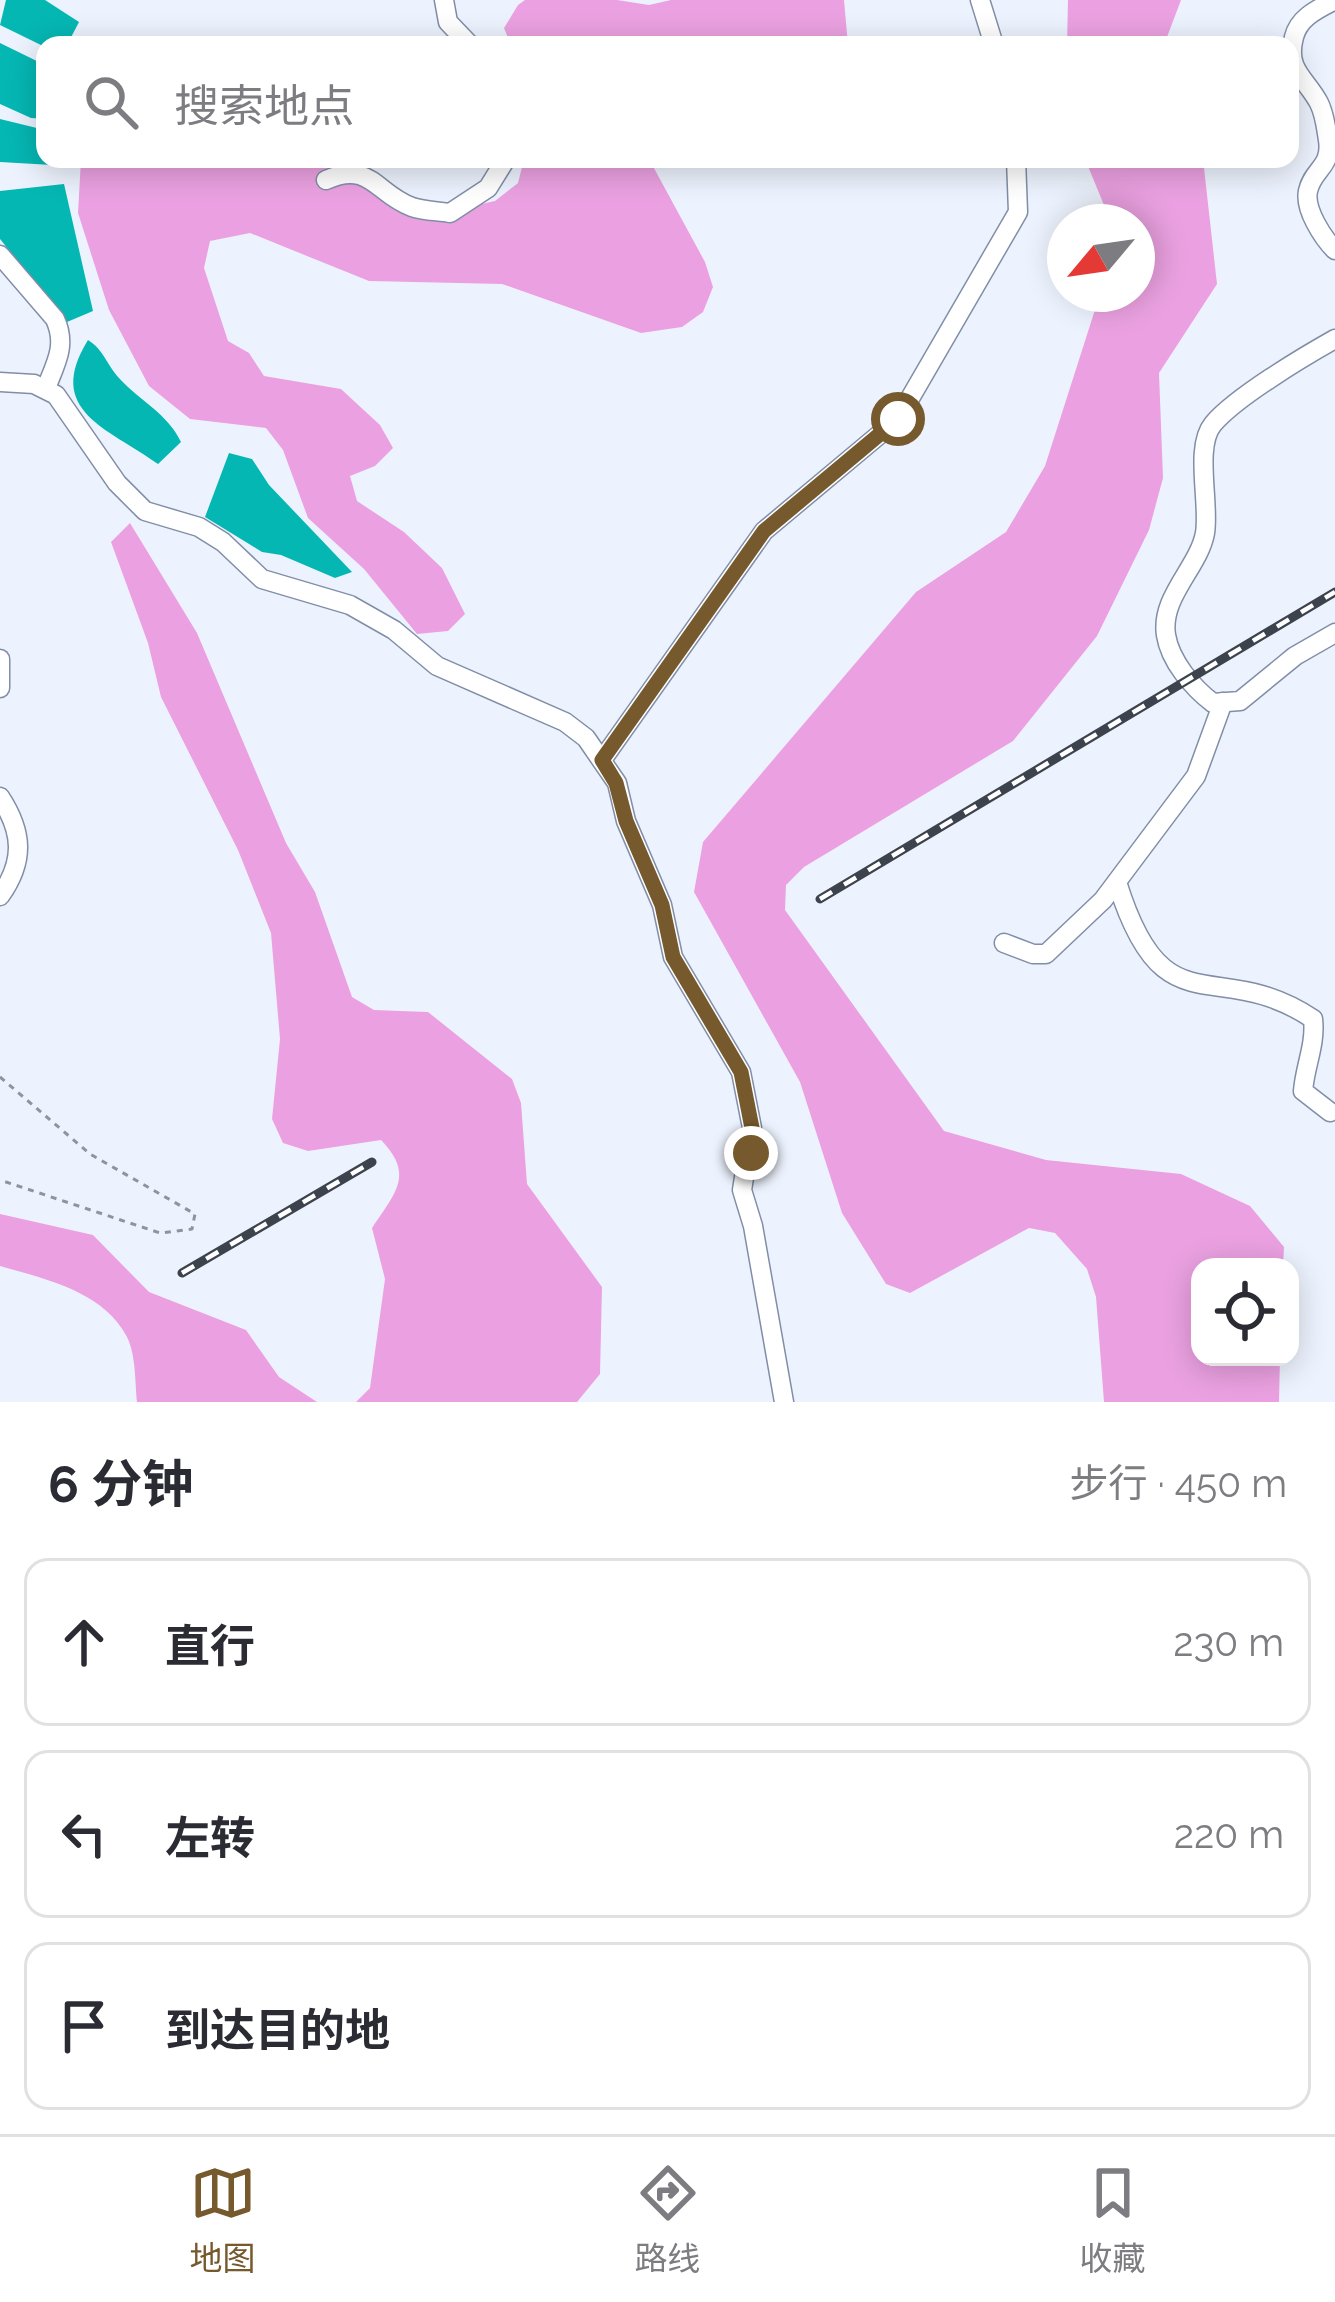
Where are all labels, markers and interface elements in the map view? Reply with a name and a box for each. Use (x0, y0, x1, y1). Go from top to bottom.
search box (36, 36, 1299, 168)
icon: search (78, 69, 144, 135)
text: 搜索地点 (174, 80, 354, 133)
north arrow (1047, 204, 1155, 312)
route start (871, 392, 925, 446)
route end (724, 1126, 778, 1180)
map controls (1191, 1258, 1299, 1366)
button: locate (1191, 1258, 1299, 1366)
text: 6 分钟 (48, 1454, 193, 1514)
text: 步行 · 450 m (1070, 1460, 1287, 1506)
icon: ahead (51, 1609, 117, 1675)
text: 230 m (1173, 1619, 1284, 1665)
text: 直行 (165, 1620, 255, 1673)
icon: left (51, 1801, 117, 1867)
text: 220 m (1174, 1811, 1284, 1857)
text: 左转 (165, 1812, 255, 1865)
icon: arrive (51, 1993, 117, 2059)
text: 到达目的地 (165, 2004, 390, 2057)
tab: 地图 (190, 2160, 256, 2280)
tab: 路线 (635, 2160, 701, 2280)
tab: 收藏 (1080, 2160, 1146, 2280)

